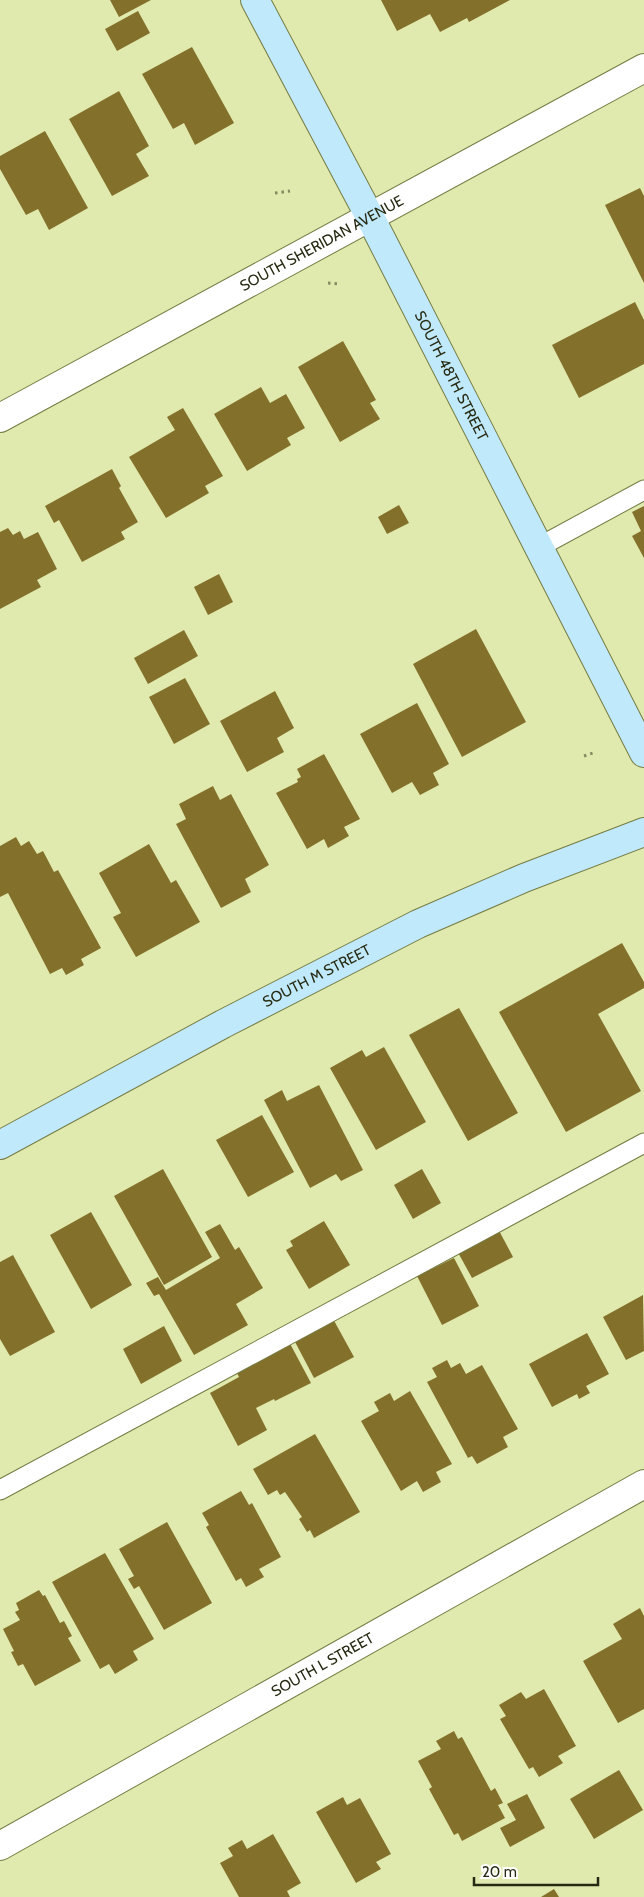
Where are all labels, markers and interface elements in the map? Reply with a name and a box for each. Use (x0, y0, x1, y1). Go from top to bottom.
street label: SOUTH SHERIDAN AVENUE (237, 192, 406, 295)
street label: SOUTH 48TH STREET (411, 308, 492, 444)
street label: SOUTH M STREET (260, 941, 374, 1011)
street label: SOUTH L STREET (268, 1629, 377, 1701)
scale bar (474, 1854, 598, 1886)
text: 20 m (482, 1863, 517, 1881)

